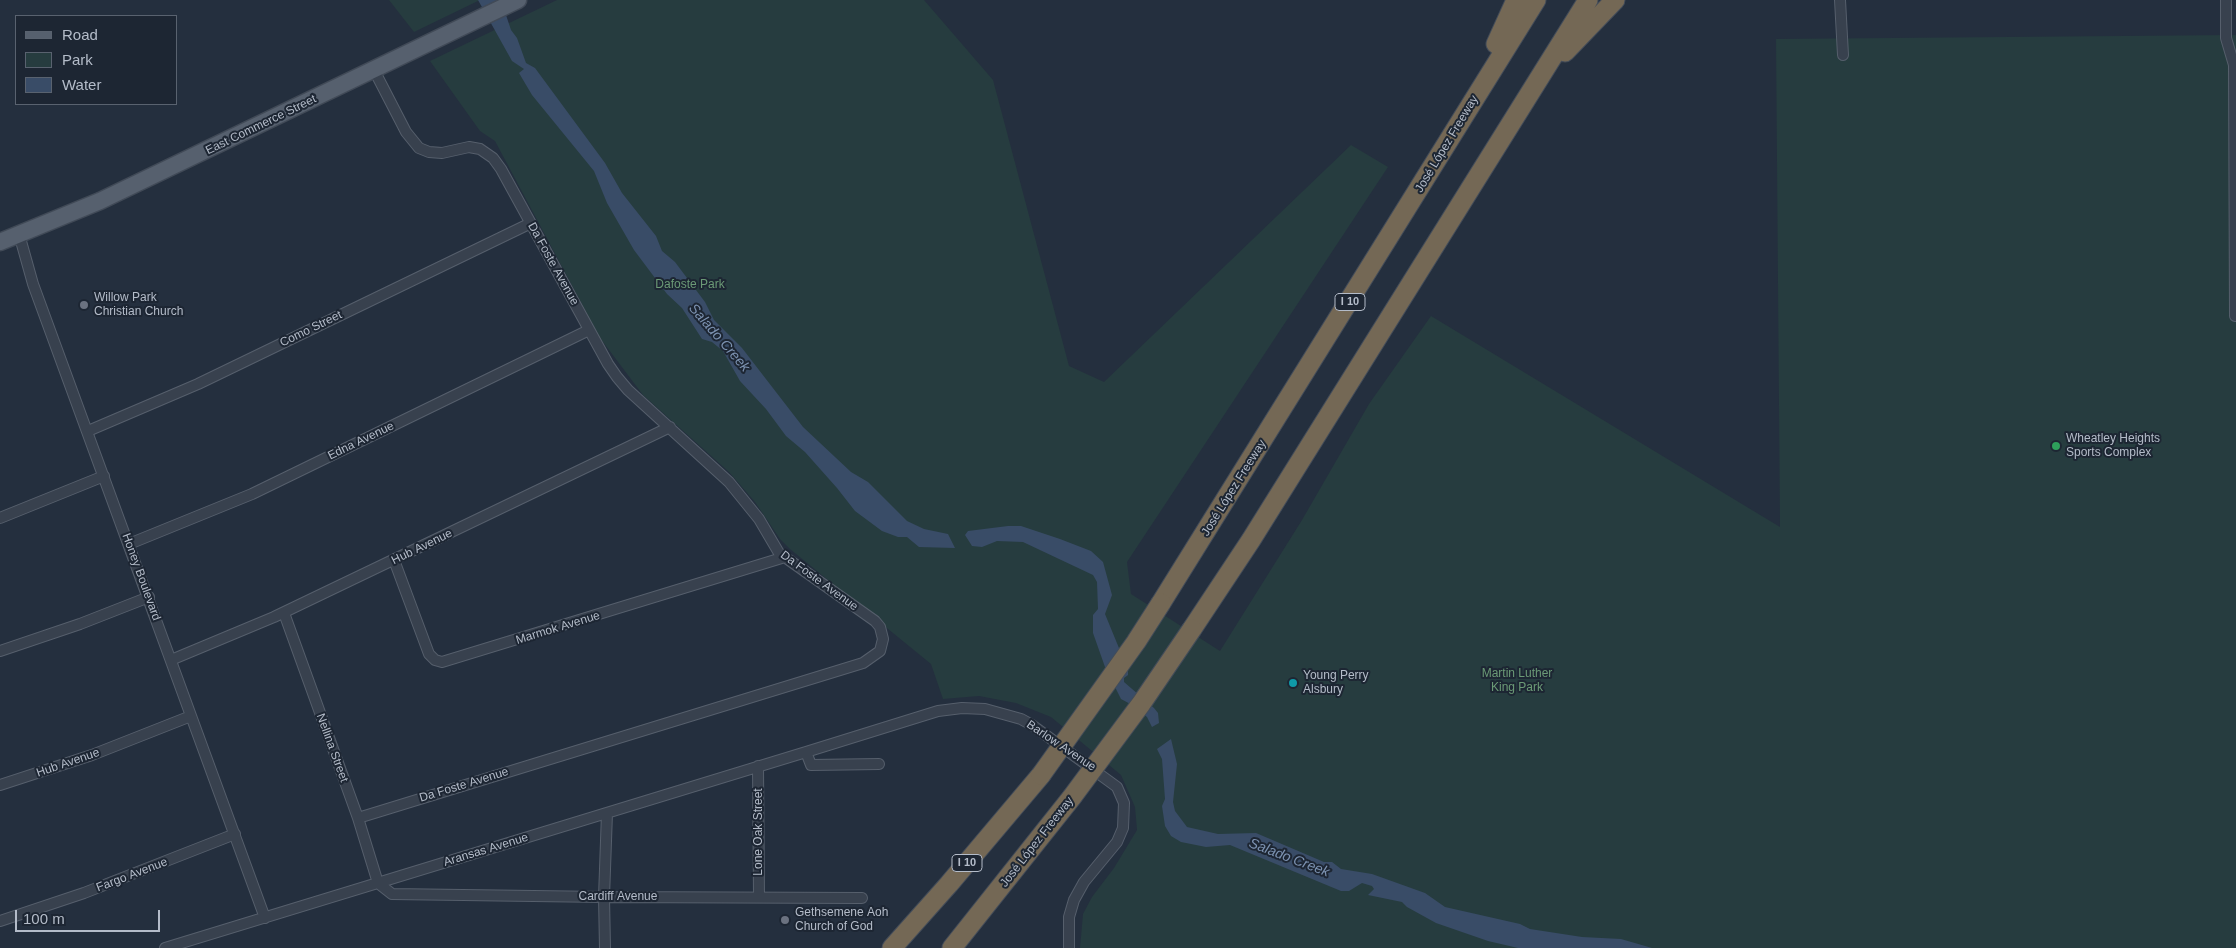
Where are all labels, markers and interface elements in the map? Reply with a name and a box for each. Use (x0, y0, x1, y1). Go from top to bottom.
legend (15, 15, 178, 105)
text: Road (62, 26, 98, 43)
text: Park (62, 51, 93, 68)
text: Water (62, 76, 101, 93)
street label: East Commerce Street (203, 92, 319, 158)
street label: José López Freeway (1412, 93, 1482, 195)
street label: Da Foste Avenue (524, 220, 582, 308)
park label: Dafoste Park (655, 278, 725, 292)
place label: Willow Park Christian Church (94, 291, 183, 319)
road number: I 10 (1335, 294, 1365, 310)
marker: Willow Park Christian Church (78, 299, 90, 311)
water label: Salado Creek (685, 300, 753, 376)
street label: Como Street (278, 308, 344, 350)
street label: Edna Avenue (326, 419, 396, 463)
place label: Wheatley Heights Sports Complex (2066, 432, 2160, 460)
street label: José López Freeway (1199, 437, 1269, 539)
marker: Wheatley Heights Sports Complex (2050, 440, 2062, 452)
street label: Hub Avenue (389, 526, 455, 568)
street label: Honey Boulevard (118, 531, 164, 623)
street label: Da Foste Avenue (777, 548, 861, 614)
street label: Marmok Avenue (514, 608, 602, 648)
park label: Martin Luther King Park (1482, 667, 1552, 695)
place label: Young Perry Alsbury (1303, 669, 1369, 697)
marker: Young Perry Alsbury (1287, 677, 1299, 689)
street label: Nellina Street (313, 712, 351, 784)
street label: Barlow Avenue (1024, 718, 1098, 774)
street label: Hub Avenue (35, 745, 101, 781)
street label: Da Foste Avenue (418, 765, 510, 805)
street label: Lone Oak Street (752, 788, 766, 876)
street label: José López Freeway (997, 794, 1077, 890)
street label: Aransas Avenue (442, 830, 530, 870)
water label: Salado Creek (1246, 835, 1332, 881)
road number: I 10 (952, 854, 982, 871)
street label: Fargo Avenue (94, 855, 170, 895)
street label: Cardiff Avenue (579, 890, 657, 904)
scale bar (18, 900, 162, 932)
place label: Gethsemene Aoh Church of God (795, 906, 888, 934)
text: 100 m (23, 910, 65, 927)
marker: Gethsemene Aoh Church of God (779, 914, 791, 926)

